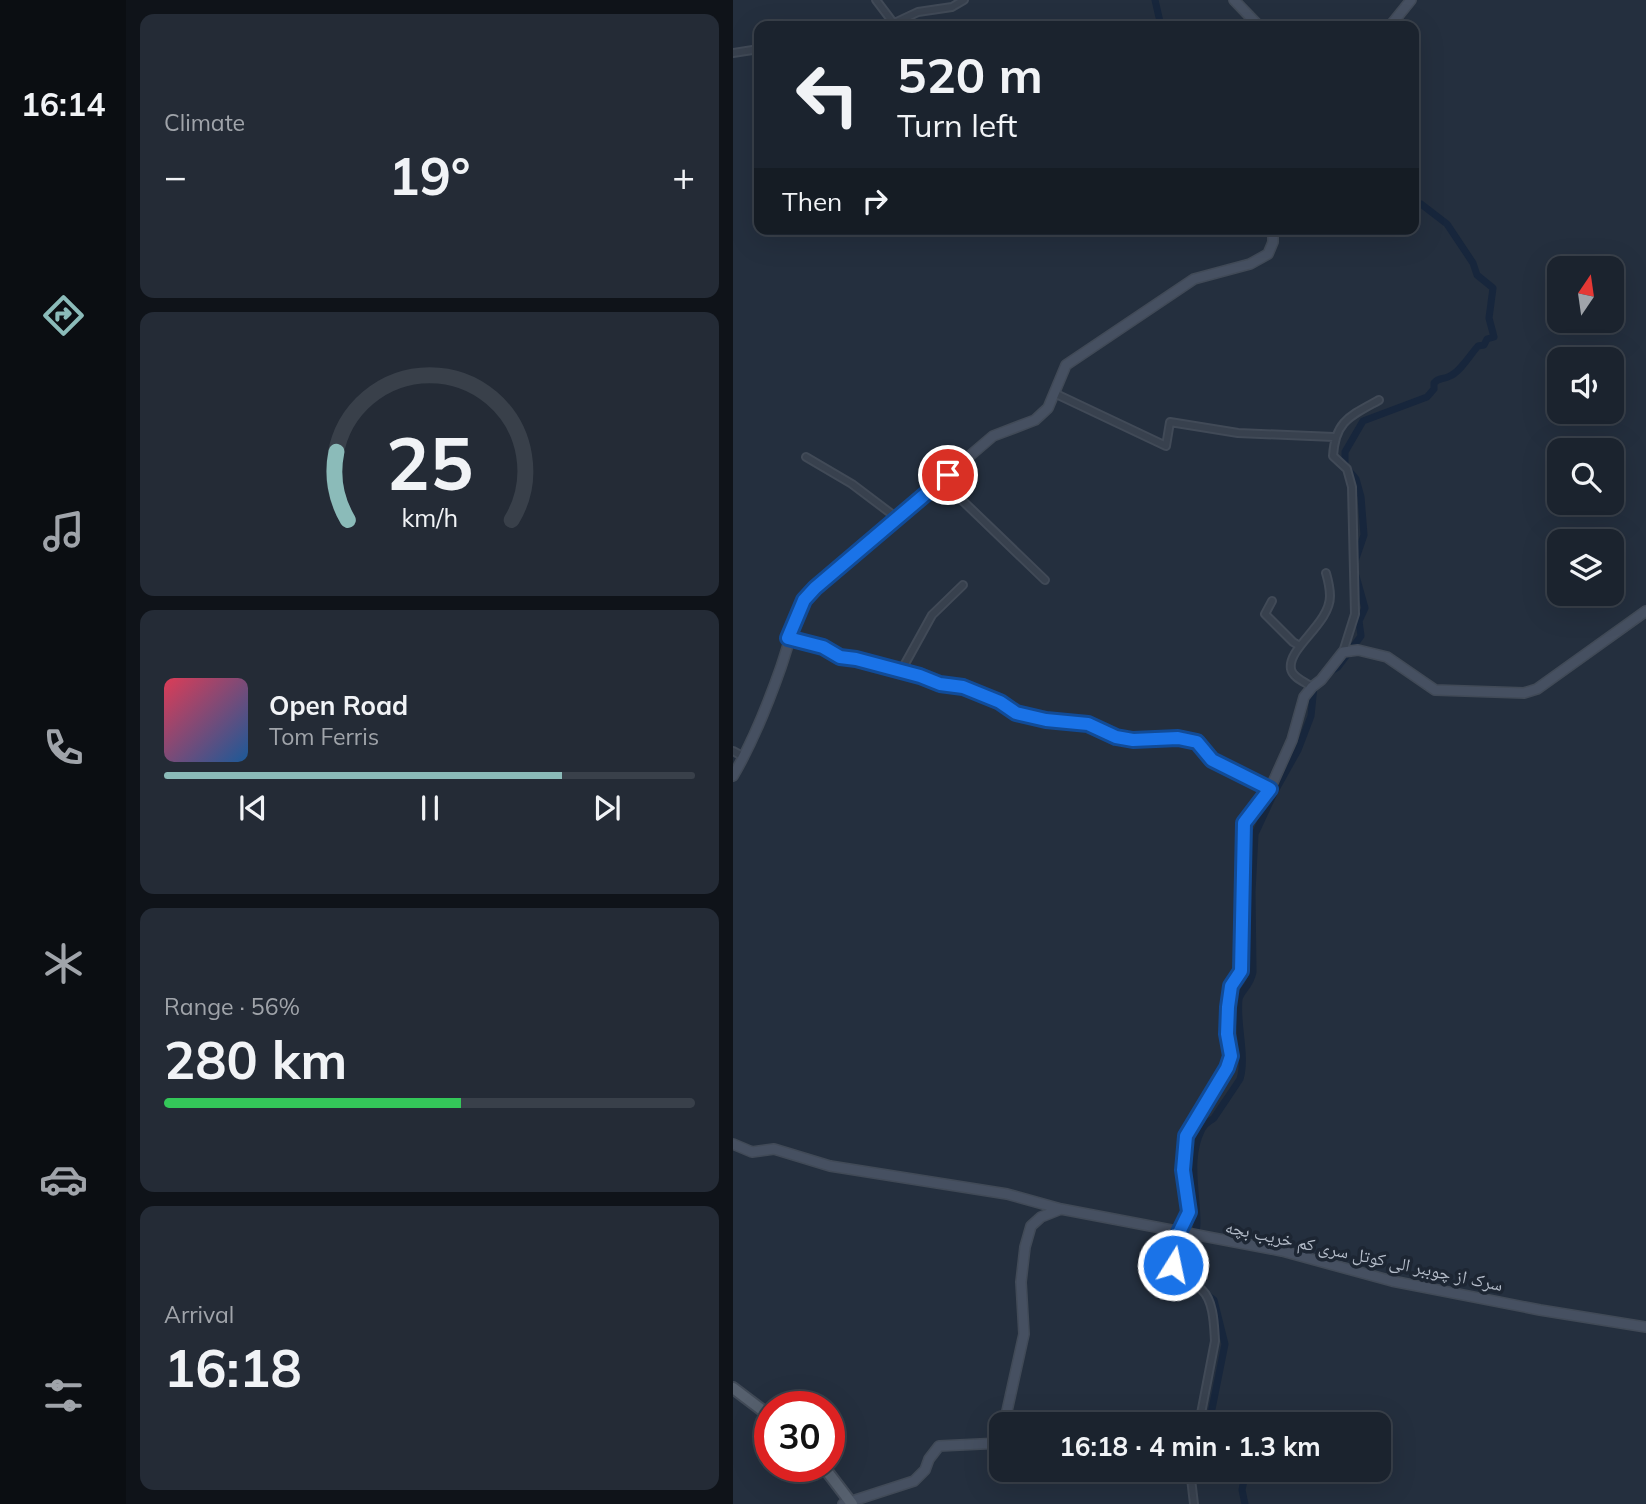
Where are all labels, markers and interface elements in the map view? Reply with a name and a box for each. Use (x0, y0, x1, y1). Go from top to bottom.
text: 520 m (897, 44, 1043, 105)
icon: left (782, 49, 873, 140)
text: 16:14 (21, 84, 105, 124)
text: Turn left (897, 105, 1017, 145)
text: Climate (164, 108, 245, 137)
text: 19° (388, 143, 471, 208)
text: − (164, 152, 187, 200)
text: + (672, 152, 695, 200)
icon: right (856, 182, 894, 220)
text: Then (782, 185, 842, 218)
north arrow (1547, 256, 1624, 332)
map controls (1547, 256, 1624, 606)
icon: directions (39, 291, 88, 340)
button: sound (1547, 347, 1624, 424)
text: 25 (386, 417, 473, 508)
button: search (1547, 438, 1624, 515)
pin (918, 445, 978, 505)
icon: arrive (929, 456, 967, 494)
text: km/h (401, 502, 458, 533)
icon: music (39, 507, 88, 556)
button: layers (1547, 529, 1624, 606)
text: Open Road (269, 689, 408, 722)
text: Tom Ferris (269, 722, 379, 751)
icon: phone (39, 723, 88, 772)
icon: previous (234, 789, 272, 827)
icon: pause (411, 789, 449, 827)
icon: next (588, 789, 626, 827)
icon: climate (39, 939, 88, 988)
text: Range · 56% (164, 992, 300, 1021)
text: 280 km (164, 1027, 347, 1092)
icon: car (39, 1155, 88, 1204)
street label: سرک از چوببر الی کوتل سری کم خریب بچه (1223, 1215, 1505, 1297)
position arrow (1136, 1228, 1210, 1302)
text: Arrival (164, 1300, 234, 1329)
text: 16:18 (164, 1335, 302, 1400)
icon: filters (39, 1371, 88, 1420)
speed limit sign: 30 (754, 1391, 845, 1482)
text: 16:18 · 4 min · 1.3 km (1059, 1430, 1321, 1463)

